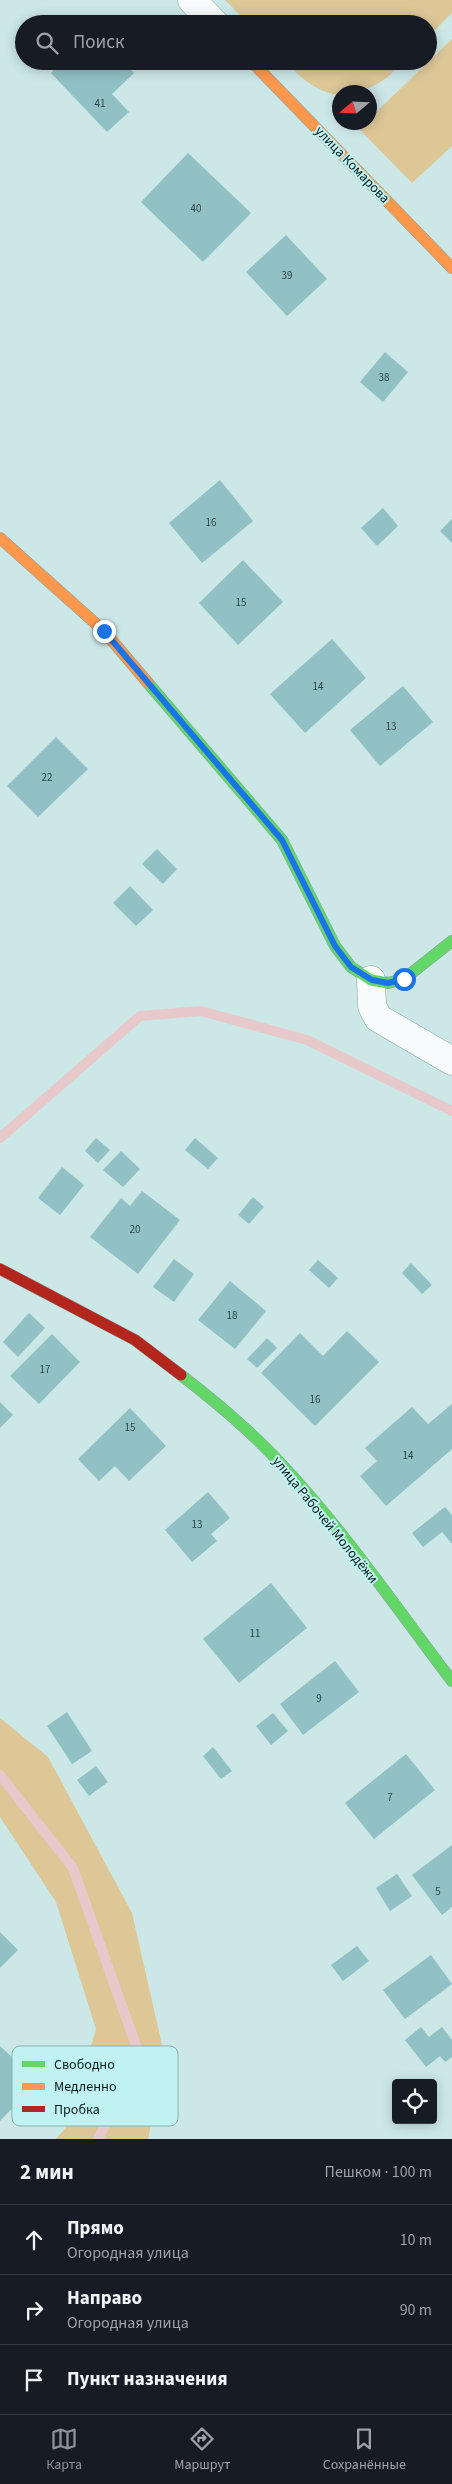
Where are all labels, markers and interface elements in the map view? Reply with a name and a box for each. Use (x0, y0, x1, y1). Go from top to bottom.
search box (15, 15, 437, 70)
icon: search (33, 29, 61, 57)
text: Поиск (73, 29, 124, 56)
north arrow (332, 85, 377, 130)
house number: 41 (95, 96, 105, 111)
street label: улица Комарова (310, 122, 394, 208)
house number: 40 (191, 201, 201, 216)
house number: 39 (282, 268, 292, 283)
house number: 38 (379, 370, 390, 385)
house number: 16 (206, 515, 217, 530)
house number: 15 (236, 595, 246, 610)
route end (93, 620, 116, 643)
house number: 14 (313, 679, 324, 694)
house number: 13 (386, 719, 396, 734)
house number: 22 (42, 770, 52, 785)
route start (393, 968, 416, 991)
house number: 20 (130, 1222, 140, 1237)
house number: 18 (227, 1308, 238, 1323)
house number: 17 (40, 1362, 50, 1377)
house number: 16 (310, 1392, 321, 1407)
house number: 15 (125, 1420, 135, 1435)
house number: 14 (403, 1448, 414, 1463)
street label: улица Рабочей Молодёжи (267, 1452, 383, 1588)
house number: 13 (192, 1517, 202, 1532)
house number: 11 (250, 1626, 260, 1641)
house number: 9 (316, 1691, 322, 1706)
house number: 7 (387, 1790, 393, 1805)
house number: 5 (435, 1884, 441, 1899)
legend (12, 2046, 178, 2126)
text: Свободно (54, 2055, 115, 2075)
text: Медленно (54, 2077, 117, 2097)
map controls (392, 2079, 437, 2124)
button: locate (392, 2079, 437, 2124)
text: Пробка (54, 2100, 100, 2120)
text: 2 мин (20, 2157, 74, 2187)
text: Пешком · 100 m (325, 2161, 432, 2183)
text: Прямо (67, 2215, 124, 2242)
icon: ahead (20, 2226, 48, 2254)
text: 10 m (400, 2229, 432, 2251)
text: Огородная улица (67, 2242, 189, 2264)
text: Направо (67, 2285, 142, 2312)
icon: right (20, 2296, 48, 2324)
text: 90 m (400, 2299, 432, 2321)
text: Огородная улица (67, 2312, 189, 2334)
icon: arrive (20, 2366, 48, 2394)
text: Пункт назначения (67, 2366, 228, 2393)
tab: Карта (46, 2425, 82, 2475)
tab: Маршрут (174, 2425, 230, 2475)
tab: Сохранённые (323, 2425, 406, 2475)

